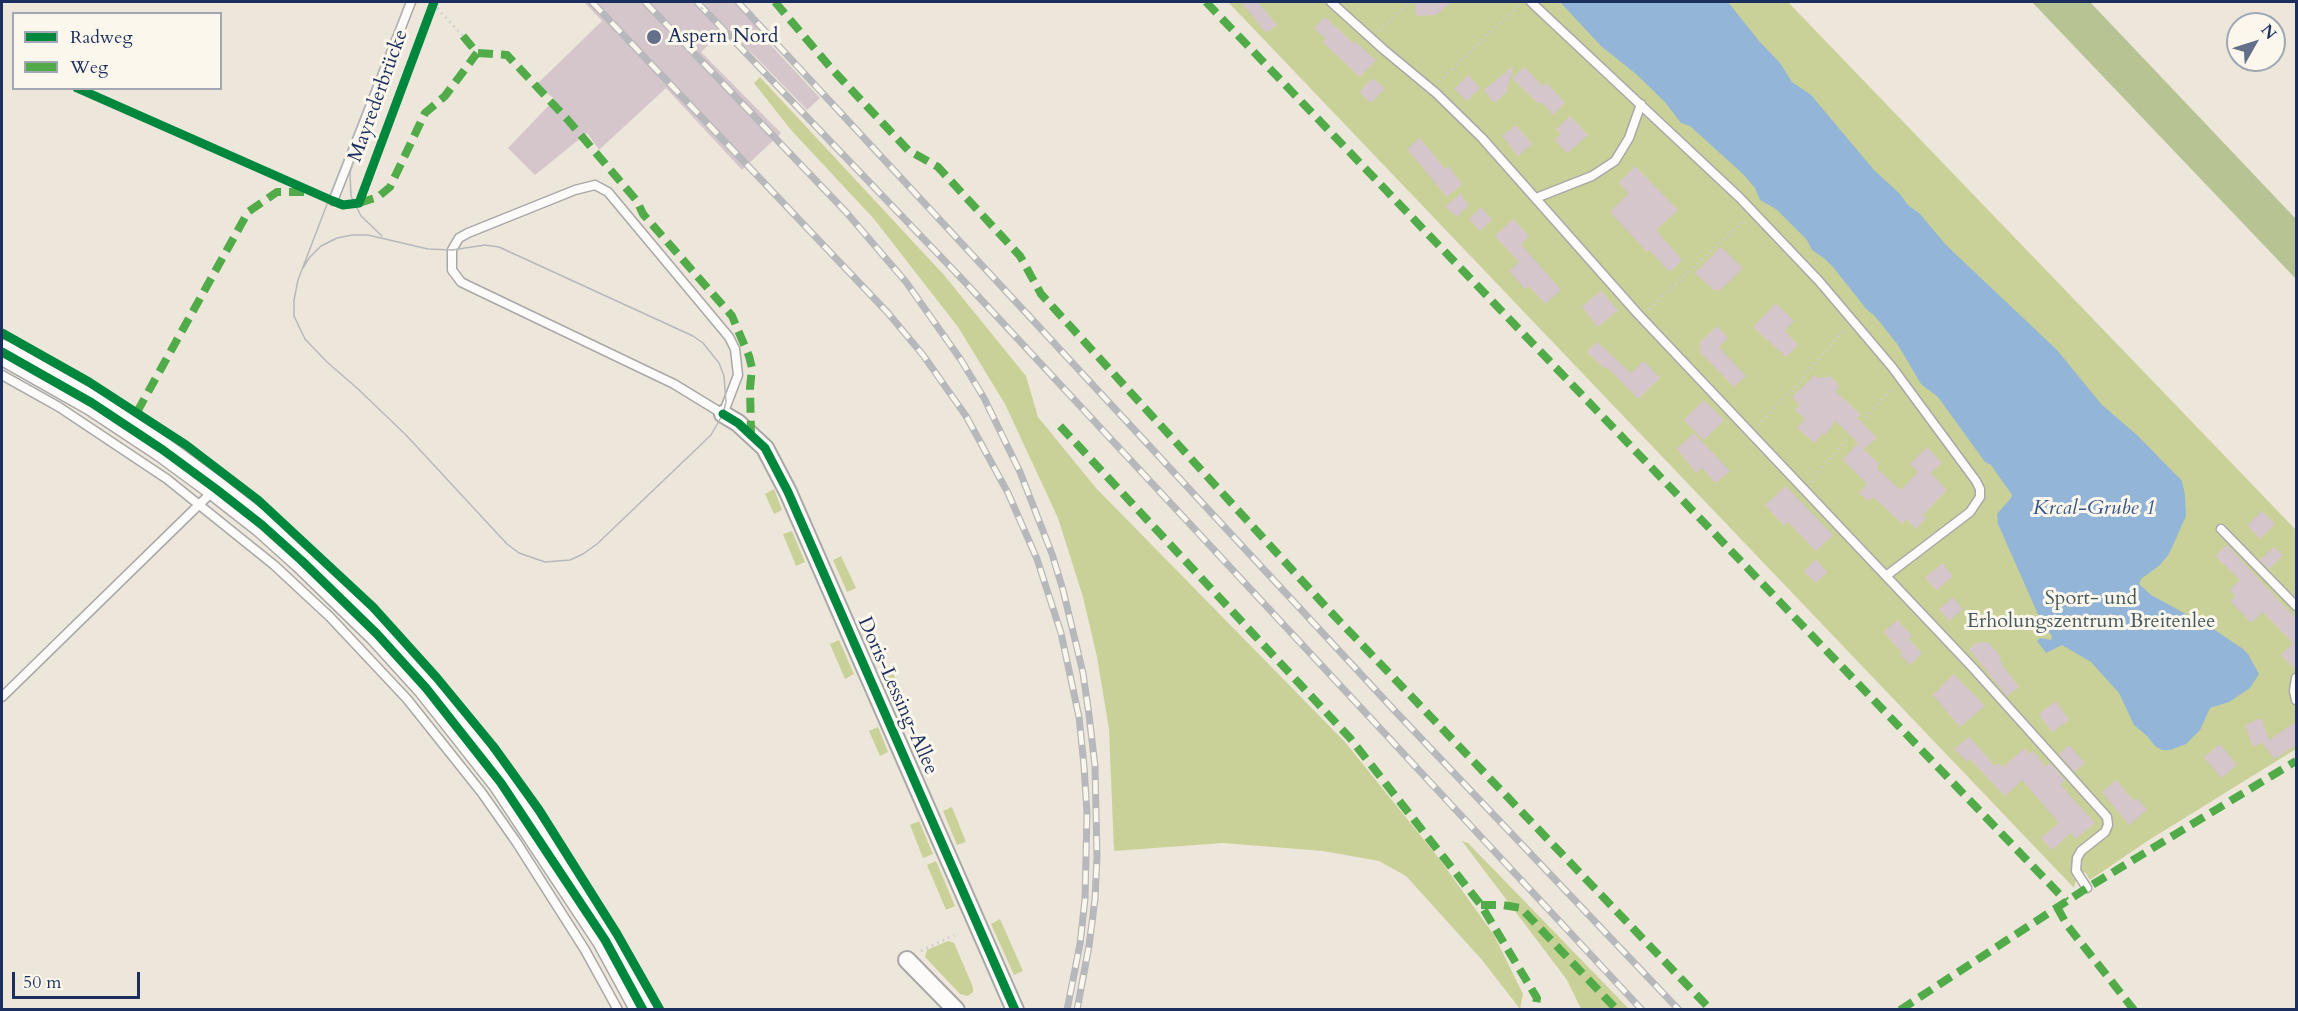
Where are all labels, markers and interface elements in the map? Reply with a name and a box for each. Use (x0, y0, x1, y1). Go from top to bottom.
legend (12, 12, 222, 90)
north arrow (2226, 12, 2286, 72)
text: N (2256, 20, 2281, 44)
text: Radweg (70, 25, 133, 50)
place label: Aspern Nord (668, 25, 778, 49)
street label: Mayrederbrücke (344, 26, 414, 166)
marker: Aspern Nord (645, 28, 663, 46)
text: Weg (70, 55, 108, 80)
water label: Krcal-Grube 1 (2033, 496, 2155, 522)
park label: Sport- und Erholungszentrum Breitenlee (1967, 587, 2215, 634)
street label: Doris-Lessing-Allee (851, 614, 943, 778)
scale bar (15, 960, 142, 998)
text: 50 m (23, 970, 62, 995)

